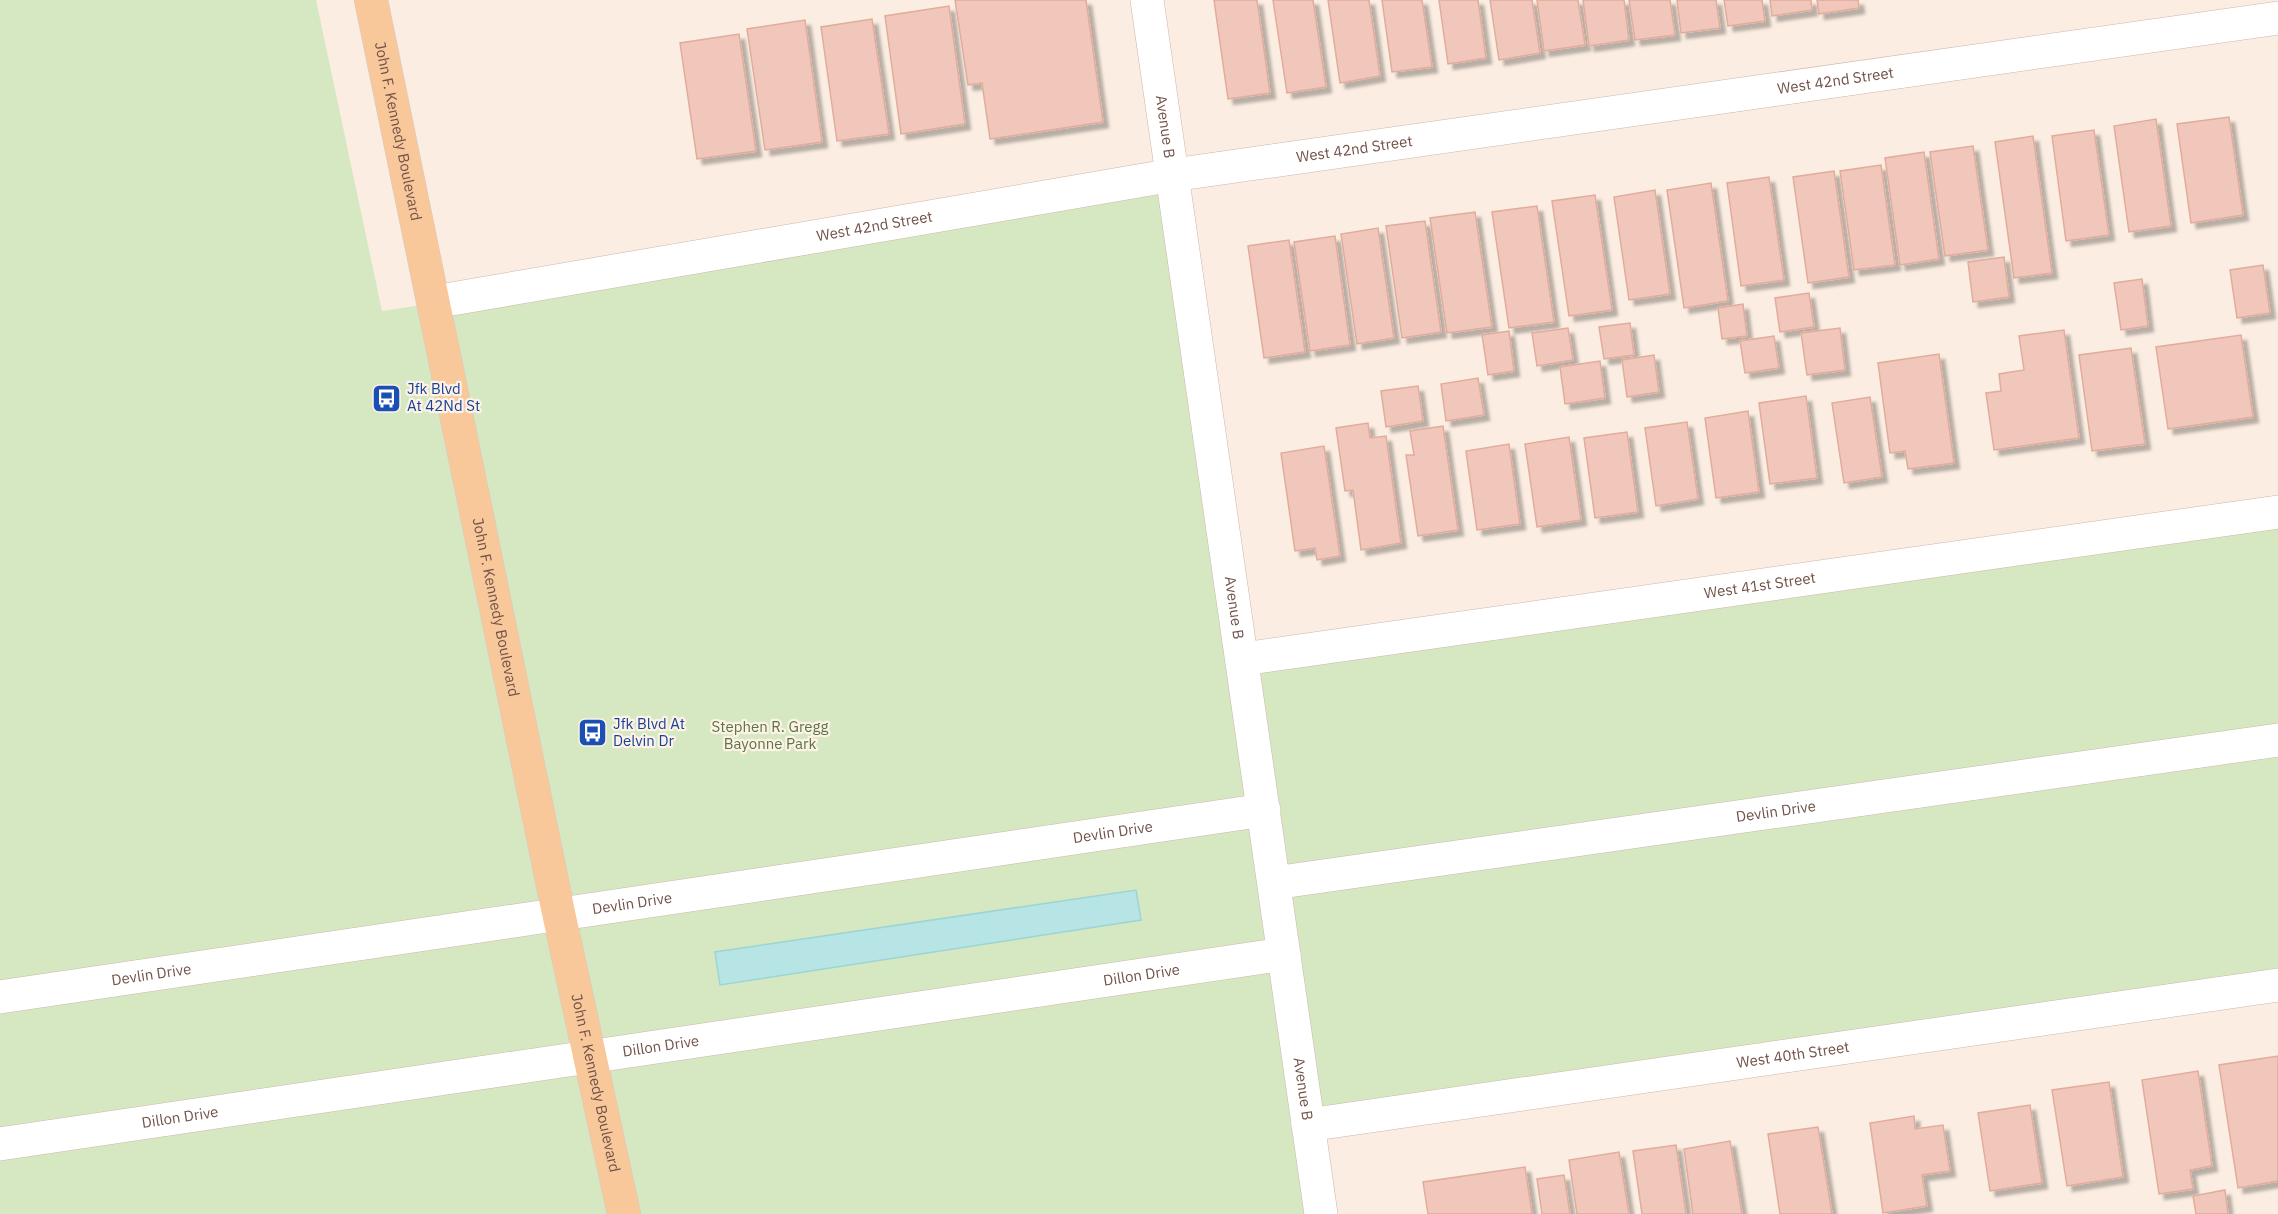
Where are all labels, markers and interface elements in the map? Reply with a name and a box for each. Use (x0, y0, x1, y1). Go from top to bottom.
street label: John F. Kennedy Boulevard (371, 40, 426, 222)
street label: West 42nd Street (1776, 63, 1895, 98)
street label: Avenue B (1152, 94, 1180, 159)
street label: West 42nd Street (1295, 131, 1414, 166)
street label: West 42nd Street (815, 206, 934, 245)
place label: Jfk Blvd At 42Nd St (407, 379, 480, 415)
bus stop icon: Jfk Blvd At 42Nd St (370, 382, 402, 414)
street label: John F. Kennedy Boulevard (469, 516, 524, 698)
street label: West 41st Street (1703, 568, 1817, 602)
street label: Avenue B (1221, 575, 1249, 640)
place label: Jfk Blvd At Delvin Dr (613, 714, 685, 750)
bus stop icon: Jfk Blvd At Delvin Dr (576, 717, 608, 749)
park label: Stephen R. Gregg Bayonne Park (712, 717, 829, 753)
street label: Devlin Drive (1735, 796, 1817, 826)
street label: Devlin Drive (1072, 817, 1154, 847)
street label: Devlin Drive (591, 888, 673, 918)
street label: Devlin Drive (110, 959, 192, 989)
street label: Dillon Drive (1102, 960, 1181, 990)
street label: John F. Kennedy Boulevard (567, 992, 625, 1174)
street label: Dillon Drive (621, 1031, 700, 1061)
street label: West 40th Street (1735, 1037, 1851, 1072)
street label: Avenue B (1290, 1056, 1317, 1122)
street label: Dillon Drive (140, 1102, 220, 1132)

